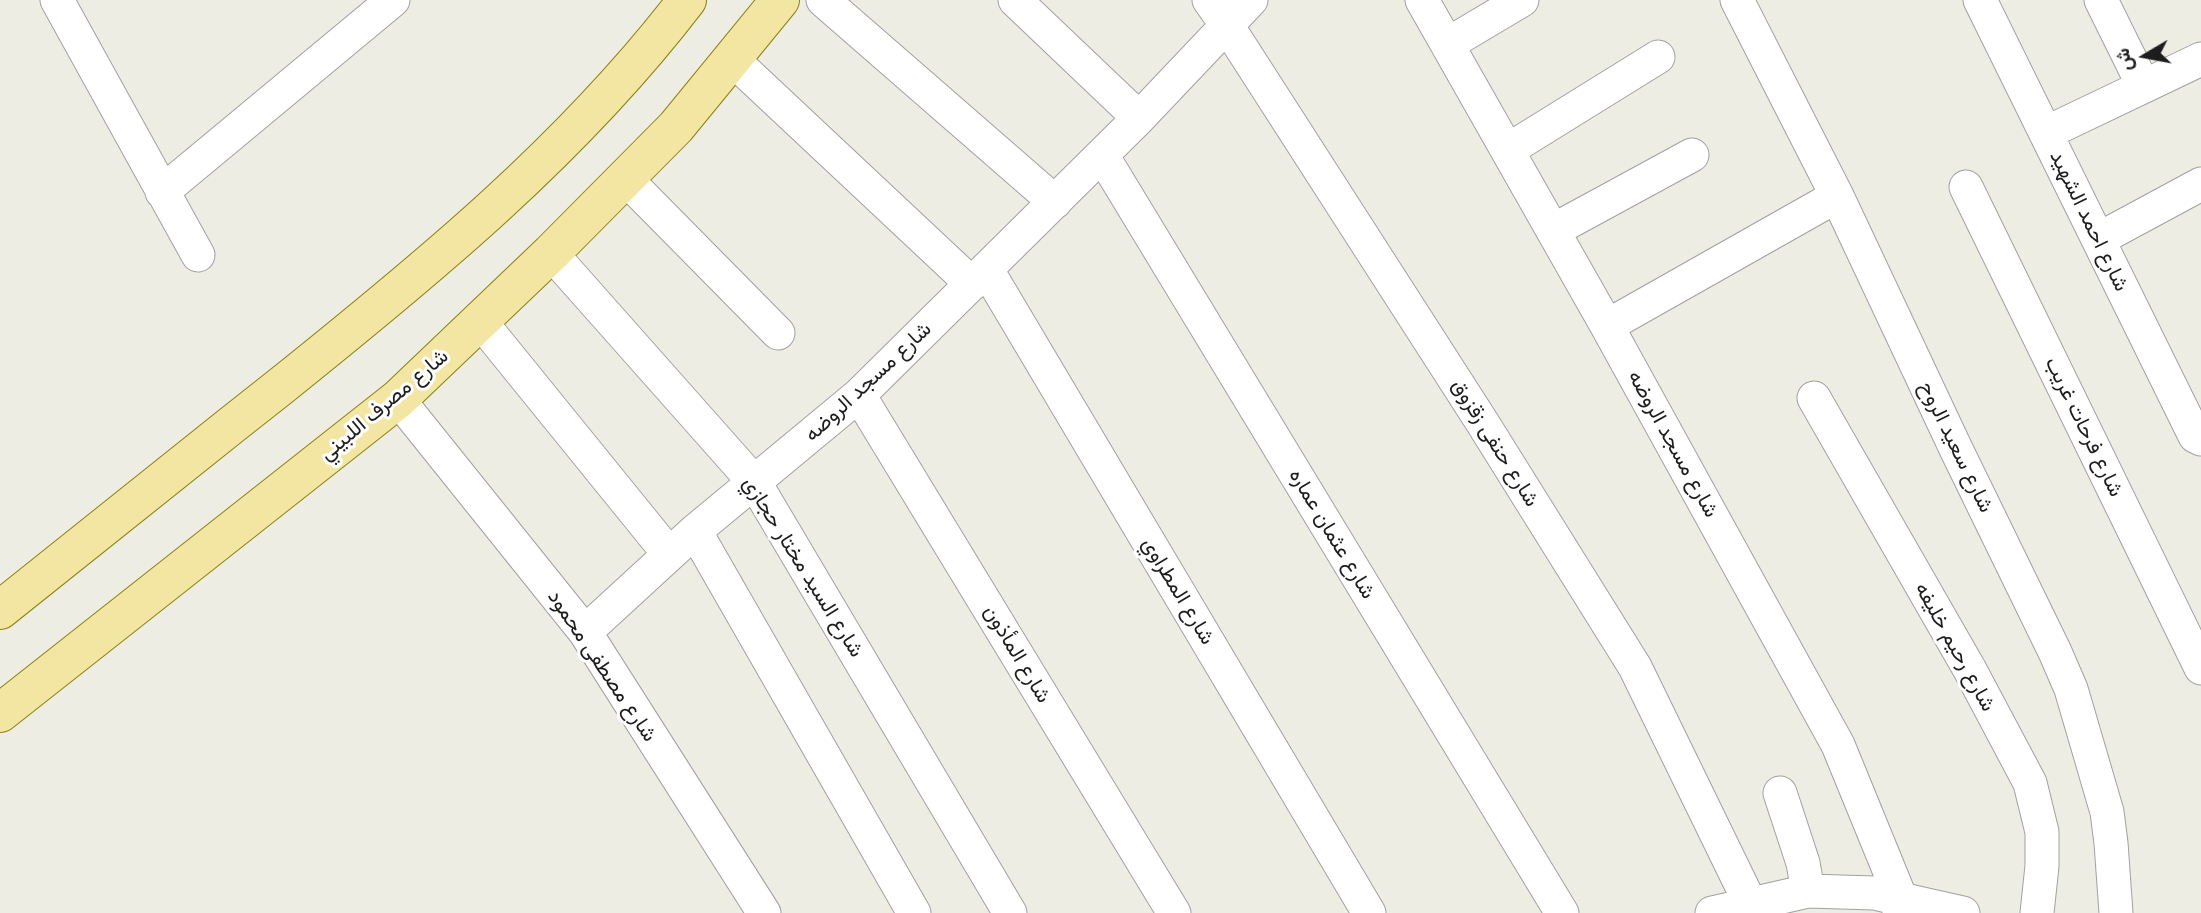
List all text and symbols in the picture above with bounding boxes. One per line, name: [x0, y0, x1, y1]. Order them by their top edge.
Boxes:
north arrow: [2110, 21, 2180, 91]
text: ش: [2111, 46, 2137, 73]
street label: شارع احمد الشهيد: [2044, 147, 2134, 295]
street label: شارع مسجد الروضه: [799, 317, 937, 447]
street label: شارع مصرف اللبيني: [314, 344, 454, 466]
street label: شارع فرحات غريب: [2039, 353, 2129, 501]
street label: شارع مسجد الروضه: [1622, 366, 1724, 522]
street label: شارع حنفى زقزوق: [1446, 375, 1544, 511]
street label: شارع سعيد الروح: [1913, 377, 1999, 517]
street label: شارع عثمان عماره: [1283, 464, 1381, 604]
street label: شارع السيد مختار حجازي: [737, 472, 869, 662]
street label: شارع المطراوي: [1136, 533, 1220, 649]
street label: شارع رحيم خليفه: [1909, 578, 2001, 716]
street label: شارع مصطفى محمود: [542, 585, 662, 747]
street label: شارع المأذون: [978, 600, 1056, 708]

